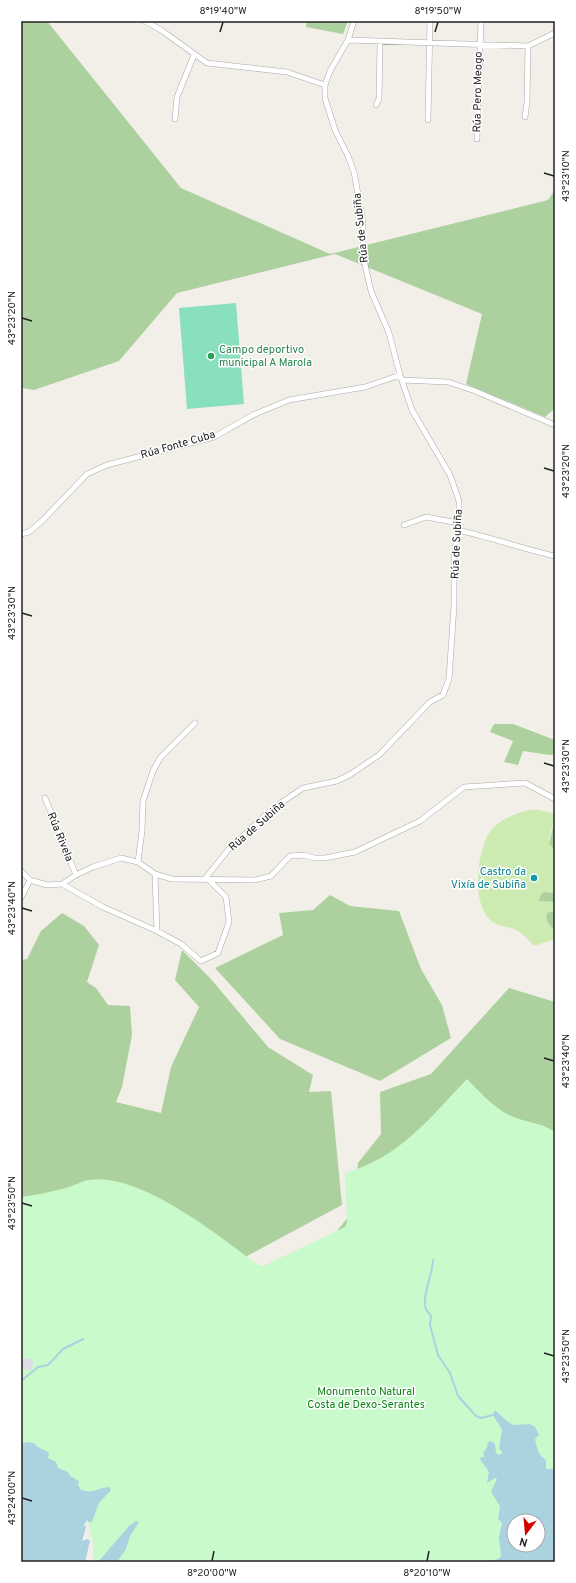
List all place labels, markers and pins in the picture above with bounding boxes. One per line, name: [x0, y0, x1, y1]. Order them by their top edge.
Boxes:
place label: Campo deportivo municipal A Marola: [219, 343, 312, 370]
marker: Campo deportivo municipal A Marola: [206, 351, 216, 361]
place label: Castro da Vixía de Subiña: [451, 865, 526, 892]
marker: Castro da Vixía de Subiña: [529, 873, 539, 883]

